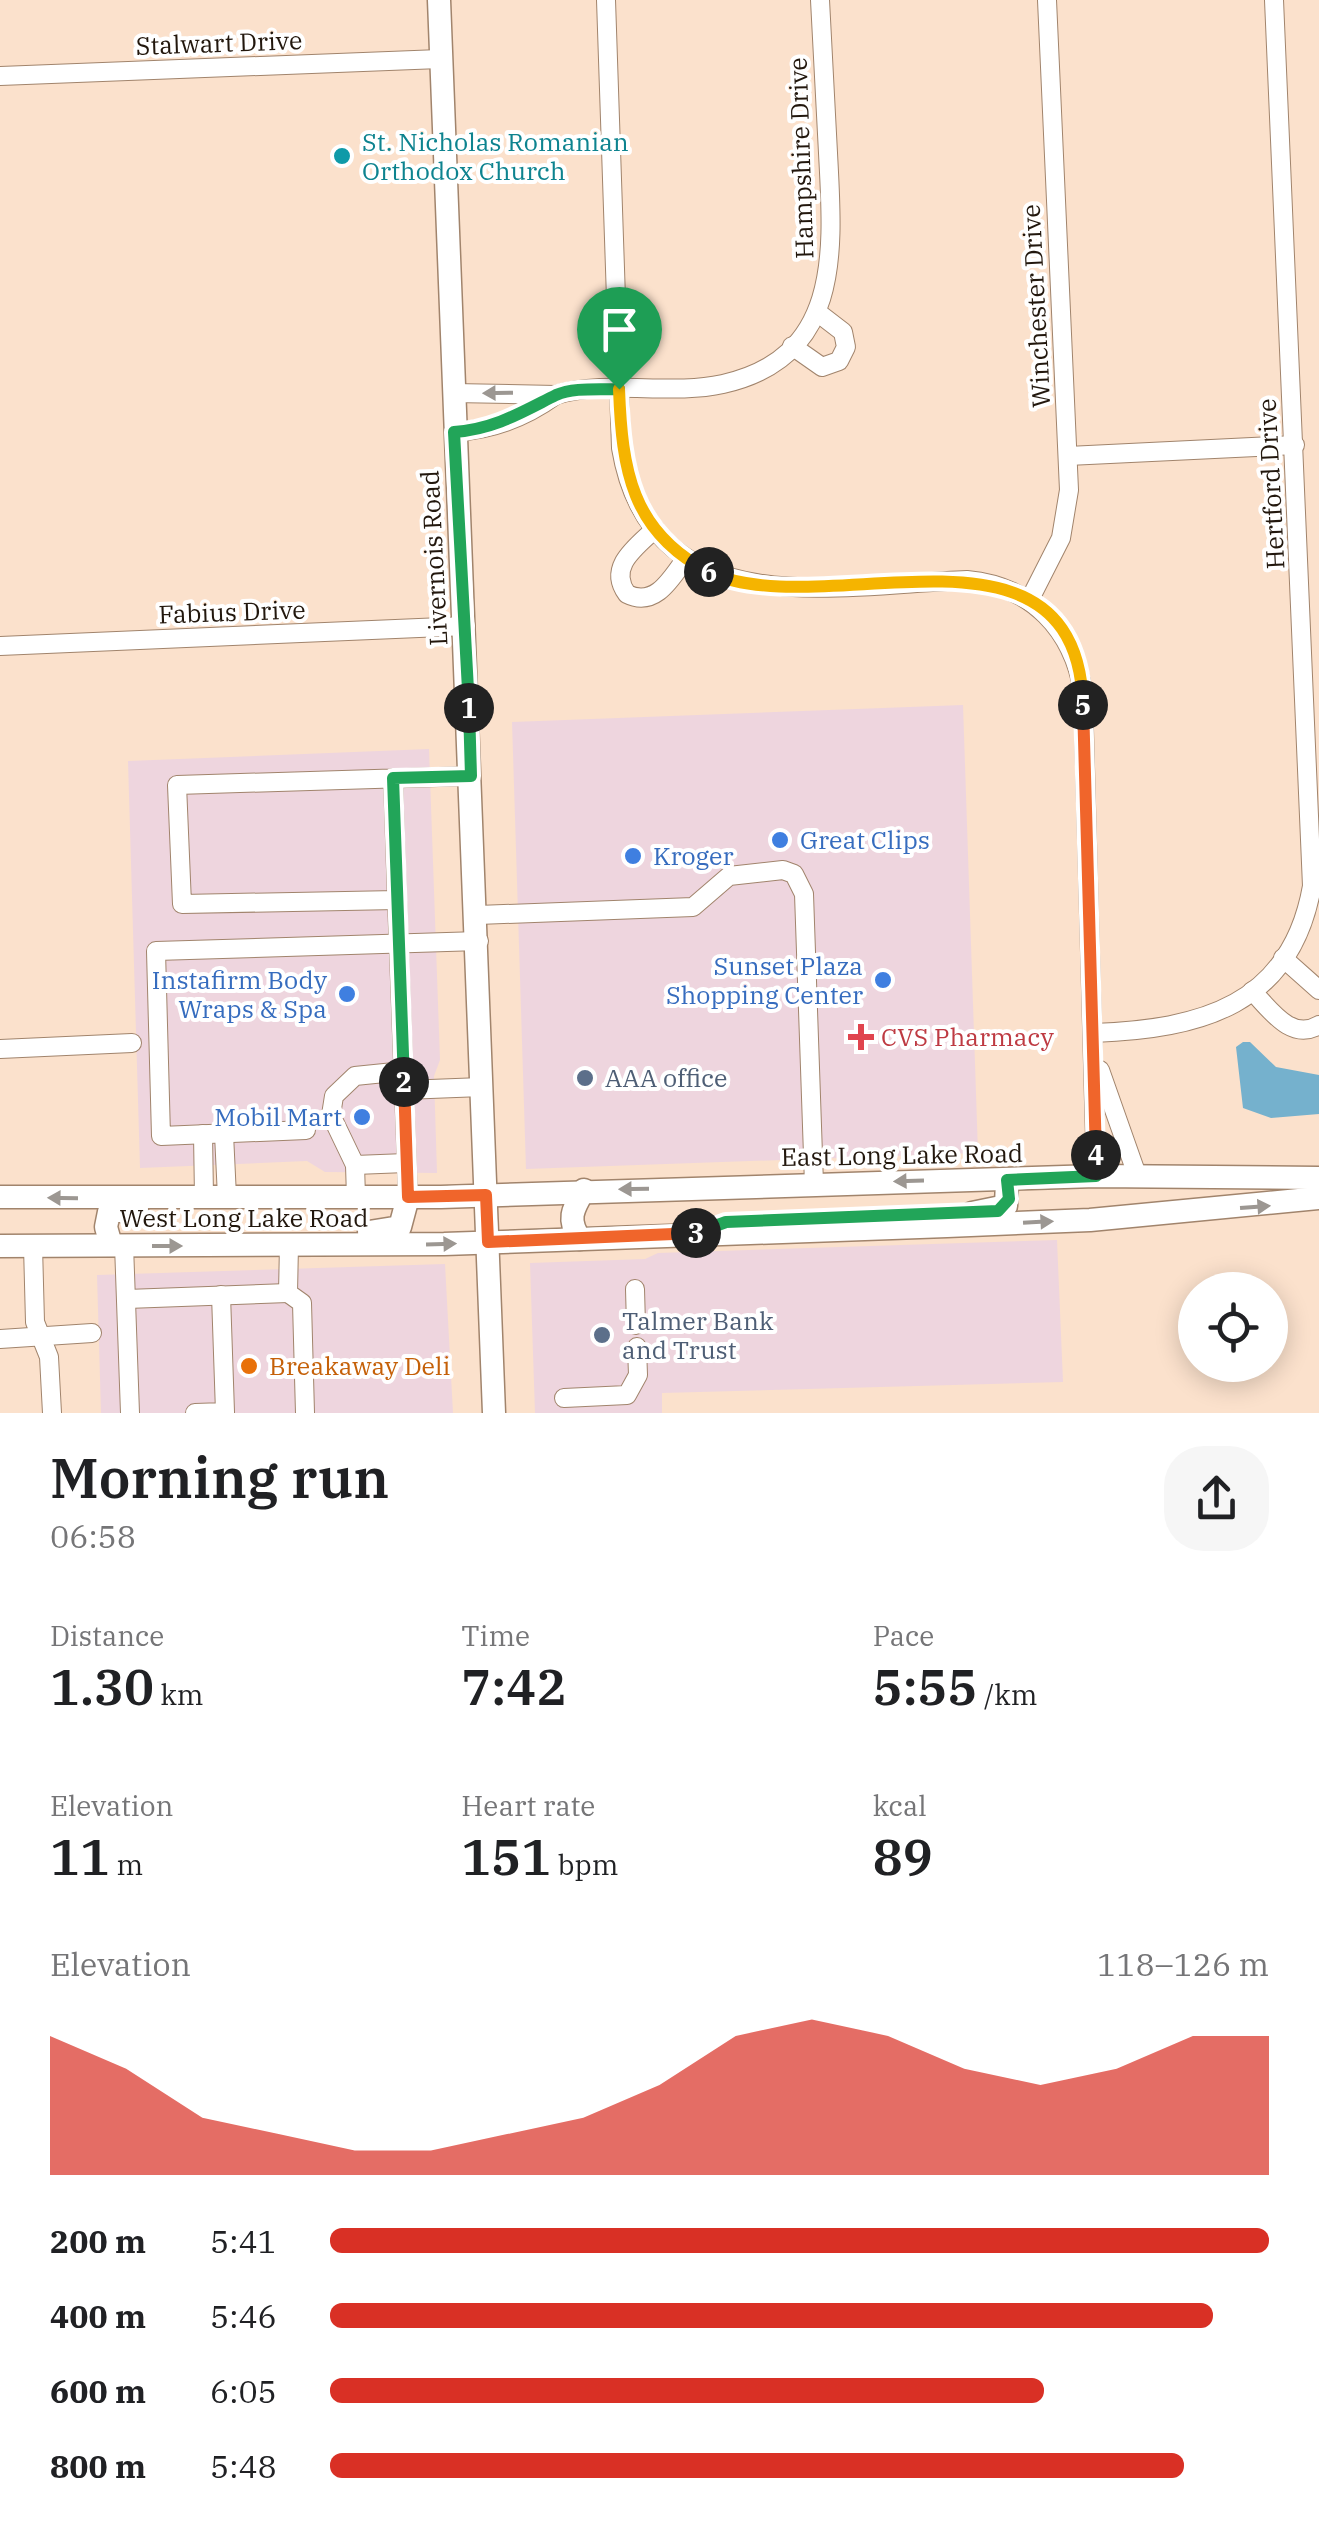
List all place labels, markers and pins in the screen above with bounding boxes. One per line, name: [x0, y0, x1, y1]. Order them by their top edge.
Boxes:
place label: St. Nicholas Romanian Orthodox Church: [362, 125, 629, 187]
marker: St. Nicholas Romanian Orthodox Church: [331, 145, 353, 167]
pin: [577, 287, 662, 390]
pin: 6: [684, 547, 734, 597]
pin: 5: [1058, 680, 1108, 730]
pin: 1: [444, 683, 494, 733]
place label: Great Clips: [800, 823, 930, 856]
marker: Great Clips: [769, 829, 791, 851]
place label: Kroger: [653, 839, 734, 872]
marker: Kroger: [622, 845, 644, 867]
place label: Sunset Plaza Shopping Center: [666, 949, 863, 1011]
place label: Instafirm Body Wraps & Spa: [152, 963, 328, 1025]
marker: Sunset Plaza Shopping Center: [872, 969, 894, 991]
marker: Instafirm Body Wraps & Spa: [336, 983, 358, 1005]
place label: CVS Pharmacy: [881, 1020, 1054, 1053]
marker: CVS Pharmacy: [850, 1026, 872, 1048]
pin: 2: [379, 1057, 429, 1107]
place label: AAA office: [605, 1061, 727, 1094]
marker: AAA office: [574, 1067, 596, 1089]
place label: Mobil Mart: [214, 1100, 342, 1133]
marker: Mobil Mart: [351, 1106, 373, 1128]
pin: 4: [1071, 1130, 1121, 1180]
pin: 3: [671, 1208, 721, 1258]
place label: Talmer Bank and Trust: [622, 1304, 774, 1366]
marker: Talmer Bank and Trust: [591, 1324, 613, 1346]
place label: Breakaway Deli: [269, 1349, 450, 1382]
marker: Breakaway Deli: [238, 1355, 260, 1377]

